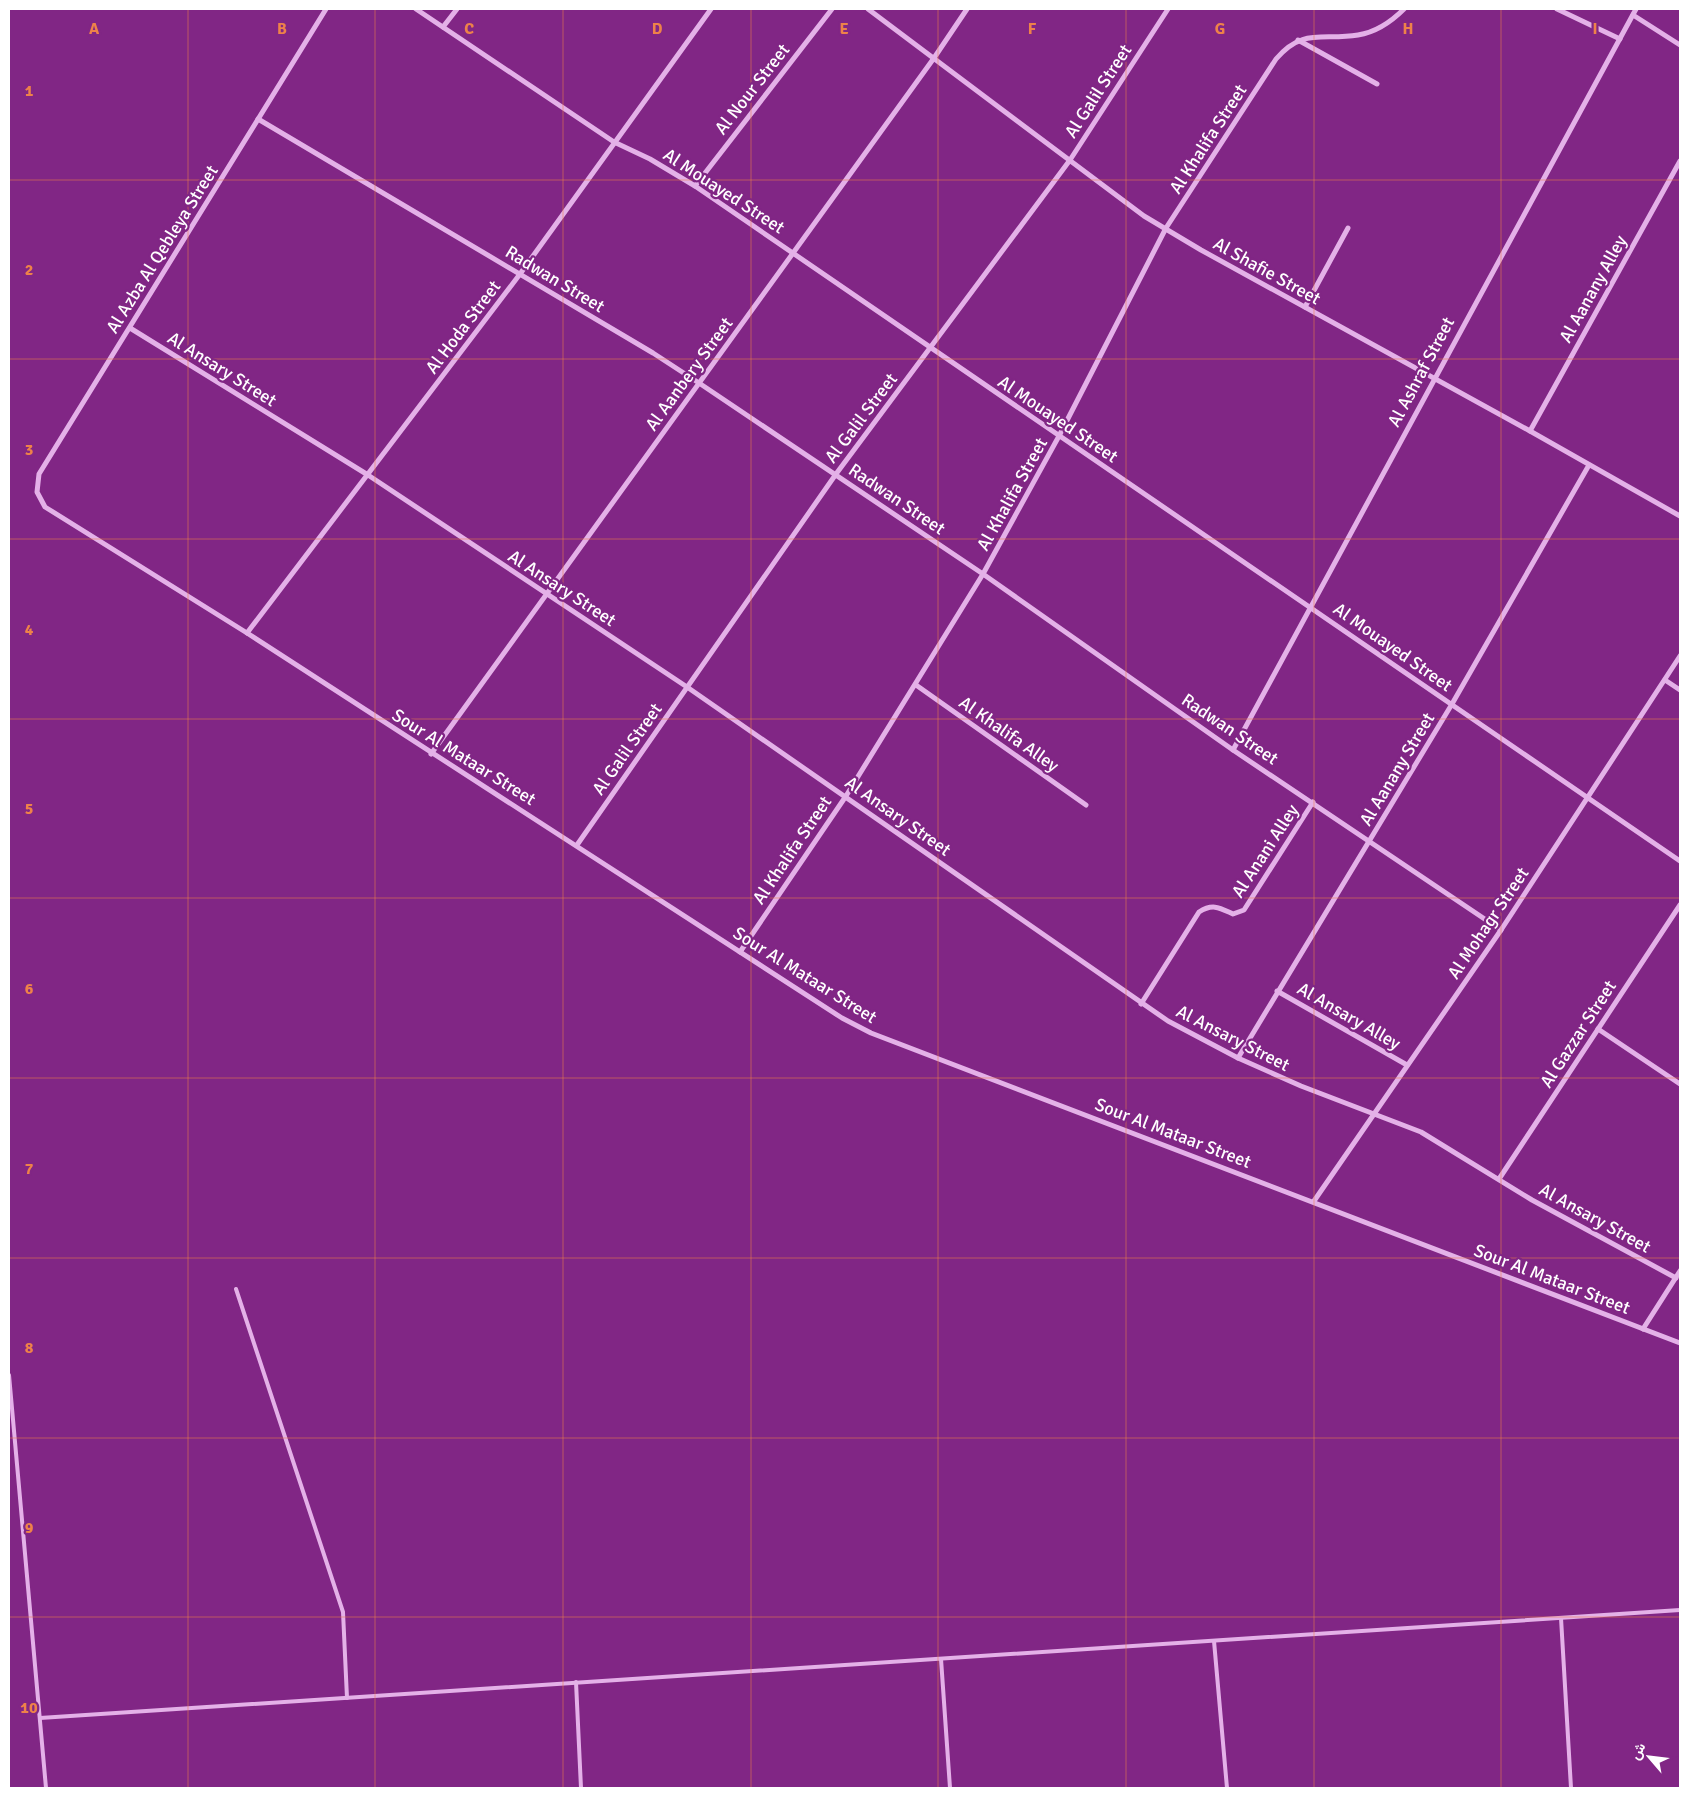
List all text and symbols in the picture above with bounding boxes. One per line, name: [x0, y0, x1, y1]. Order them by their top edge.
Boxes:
text: A: [89, 19, 100, 39]
text: B: [277, 19, 287, 39]
text: C: [464, 19, 474, 39]
text: D: [652, 19, 663, 39]
text: E: [839, 19, 849, 39]
text: F: [1028, 19, 1037, 39]
text: G: [1215, 19, 1225, 39]
text: H: [1403, 19, 1413, 39]
text: I: [1592, 19, 1598, 39]
street label: Al Nour Street: [710, 39, 794, 139]
street label: Al Galil Street: [1060, 40, 1136, 142]
street label: Al Khalifa Street: [1165, 80, 1251, 198]
text: 1: [25, 81, 34, 101]
street label: Al Mouayed Street: [659, 144, 789, 238]
street label: Al Azba Al Qebleya Street: [101, 161, 223, 337]
street label: Al Aanany Alley: [1554, 231, 1632, 346]
street label: Al Shafie Street: [1209, 232, 1325, 310]
street label: Radwan Street: [501, 241, 609, 317]
text: 2: [25, 260, 33, 280]
street label: Al Hoda Street: [421, 276, 505, 378]
street label: Al Aanbery Street: [640, 313, 738, 435]
street label: Al Ashraf Street: [1383, 313, 1459, 431]
street label: Al Ansary Street: [163, 327, 281, 411]
street label: Al Galil Street: [820, 369, 902, 467]
street label: Al Mouayed Street: [994, 371, 1122, 467]
street label: Al Khalifa Street: [972, 434, 1052, 554]
text: 3: [25, 440, 33, 460]
street label: Radwan Street: [844, 459, 950, 539]
street label: Al Ansary Street: [504, 545, 620, 631]
street label: Al Mouayed Street: [1329, 598, 1457, 696]
text: 4: [25, 620, 34, 640]
street label: Radwan Street: [1177, 689, 1283, 769]
street label: Al Khalifa Alley: [955, 691, 1064, 777]
street label: Al Galil Street: [587, 699, 667, 799]
street label: Sour Al Mataar Street: [388, 704, 540, 810]
street label: Al Aanany Street: [1355, 708, 1439, 830]
street label: Al Ansary Street: [841, 771, 955, 861]
street label: Al Khalifa Street: [748, 792, 836, 908]
text: 5: [25, 799, 33, 819]
street label: Al Anani Alley: [1227, 800, 1304, 902]
street label: Al Mohagr Street: [1443, 863, 1533, 983]
street label: Sour Al Mataar Street: [729, 922, 881, 1028]
street label: Al Gazzar Street: [1535, 976, 1621, 1092]
street label: Al Ansary Alley: [1293, 978, 1405, 1055]
text: 6: [25, 979, 34, 999]
street label: Al Ansary Street: [1173, 1000, 1293, 1076]
street label: Sour Al Mataar Street: [1092, 1093, 1254, 1173]
text: 7: [25, 1159, 34, 1179]
street label: Al Ansary Street: [1535, 1178, 1655, 1258]
street label: Sour Al Mataar Street: [1471, 1239, 1633, 1319]
text: 8: [25, 1338, 34, 1358]
text: 9: [25, 1518, 34, 1538]
text: 10: [20, 1698, 38, 1718]
north arrow: [1624, 1732, 1674, 1782]
text: ش: [1627, 1740, 1649, 1763]

